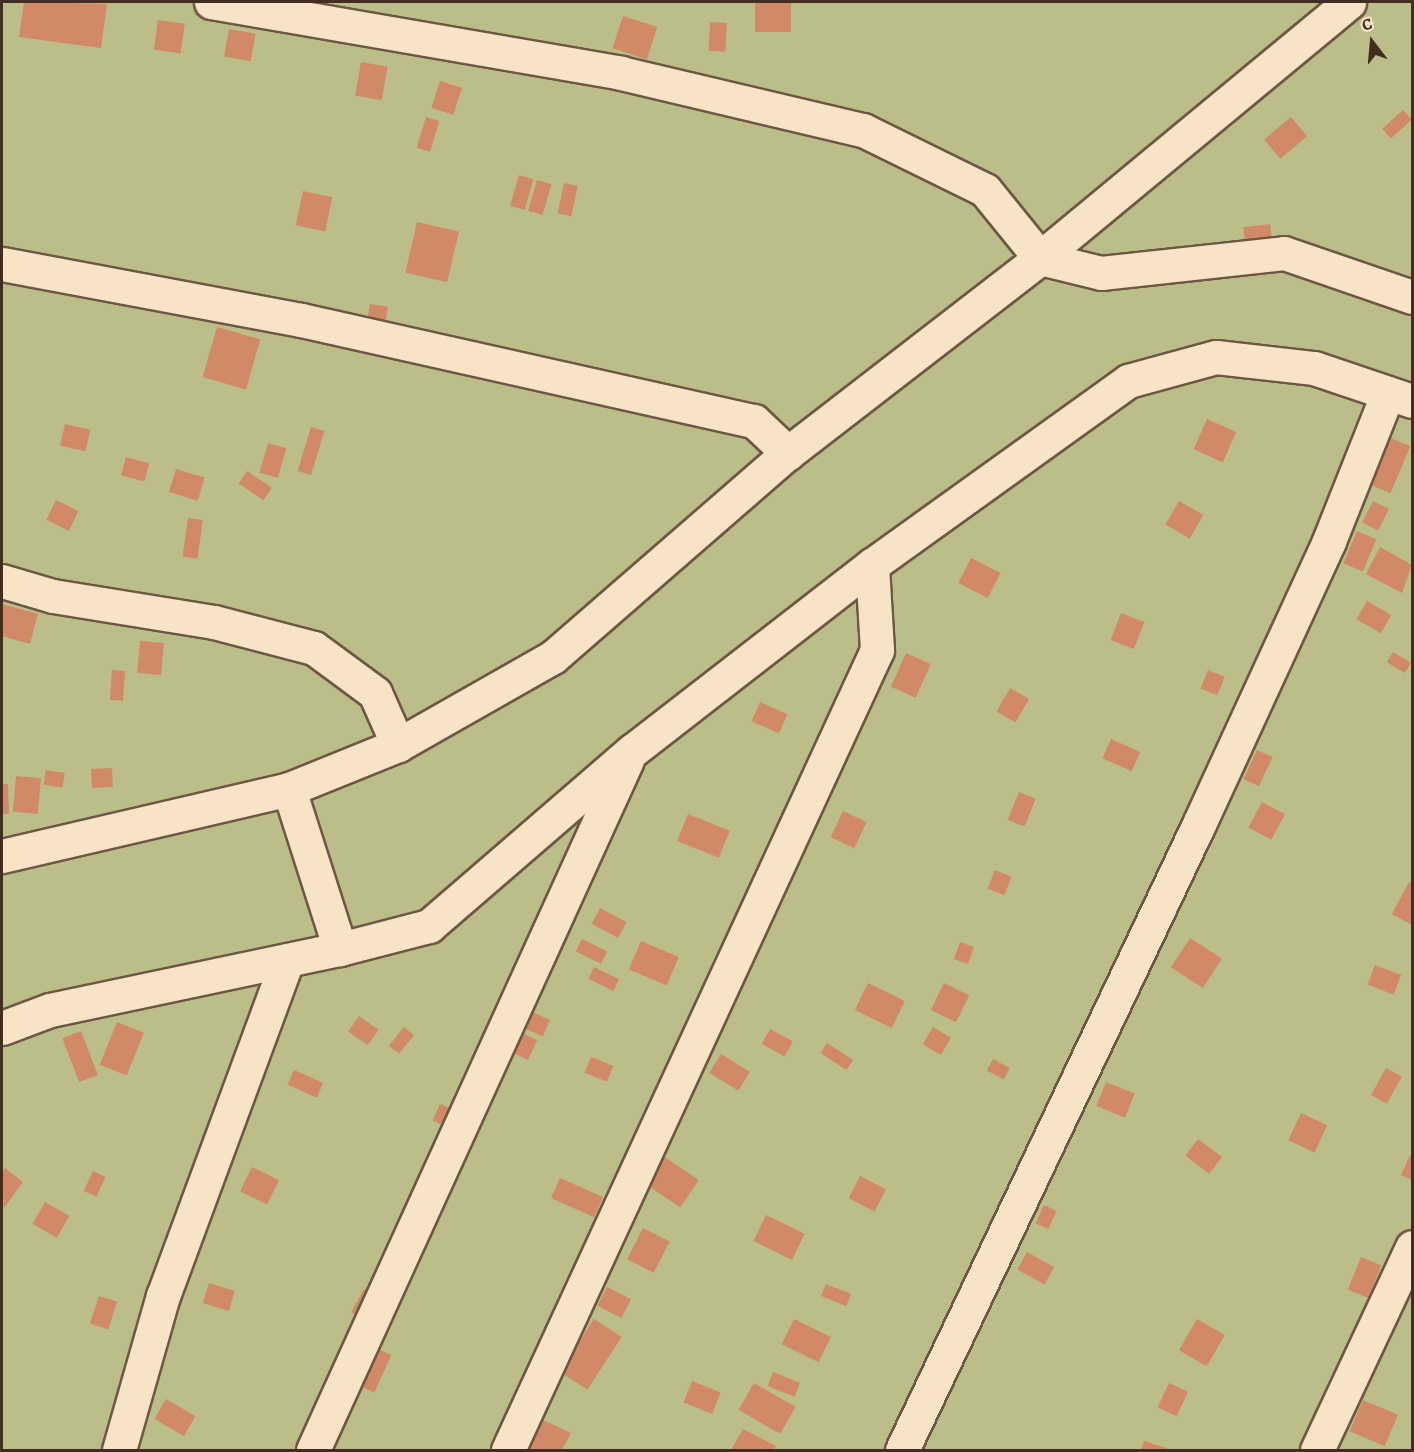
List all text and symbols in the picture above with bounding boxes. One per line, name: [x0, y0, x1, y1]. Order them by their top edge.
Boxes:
north arrow: [1342, 12, 1402, 72]
text: С: [1359, 13, 1375, 37]

